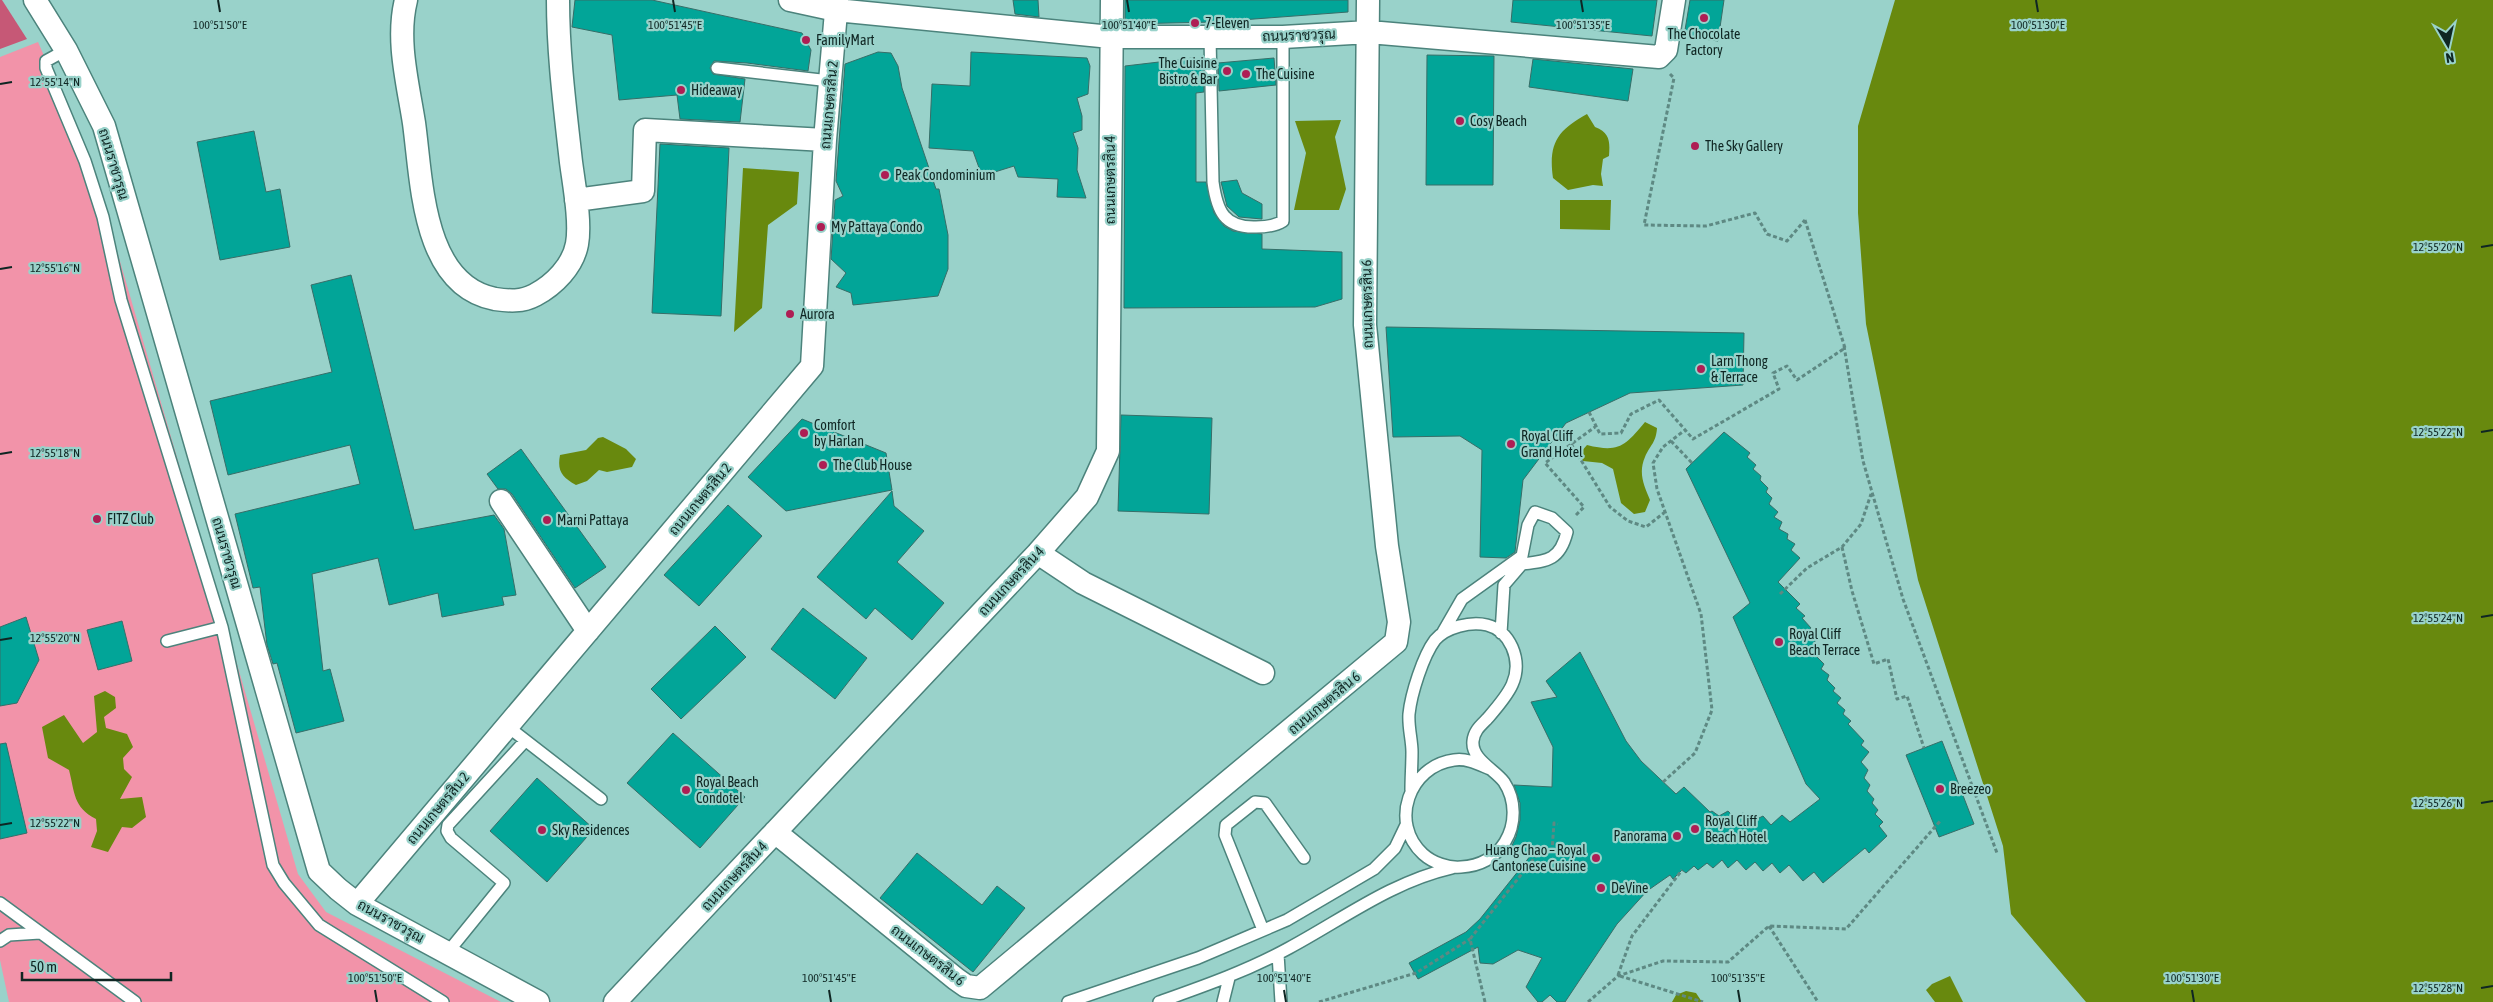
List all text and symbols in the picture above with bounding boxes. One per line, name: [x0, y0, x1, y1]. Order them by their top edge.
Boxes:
marker: The Chocolate Factory: [1698, 12, 1710, 24]
place label: 7-Eleven: [1205, 15, 1250, 31]
marker: 7-Eleven: [1189, 17, 1201, 29]
text: 100°51'50"E: [193, 18, 247, 32]
text: 100°51'45"E: [648, 18, 702, 32]
text: 100°51'40"E: [1102, 18, 1156, 32]
text: 100°51'35"E: [1556, 18, 1610, 32]
text: 100°51'30"E: [2011, 18, 2065, 32]
north arrow: [2423, 20, 2473, 70]
street label: ถนนราชวรุณ: [1262, 26, 1336, 46]
place label: The Chocolate Factory: [1668, 26, 1740, 58]
place label: FamilyMart: [816, 32, 874, 48]
marker: FamilyMart: [800, 34, 812, 46]
text: N: [2445, 49, 2455, 66]
place label: The Cuisine Bistro & Bar: [1158, 55, 1218, 87]
street label: ถนนเกษตรสิน 2: [817, 60, 841, 150]
marker: The Cuisine Bistro & Bar: [1221, 65, 1233, 77]
place label: The Cuisine: [1256, 66, 1315, 82]
marker: The Cuisine: [1240, 68, 1252, 80]
text: 12°55'14"N: [30, 75, 80, 89]
place label: Hideaway: [691, 82, 743, 98]
marker: Hideaway: [675, 84, 687, 96]
place label: Cosy Beach: [1470, 113, 1527, 129]
marker: Cosy Beach: [1454, 115, 1466, 127]
street label: ถนนราชวรุณ: [94, 126, 132, 202]
street label: ถนนเกษตรสิน 4: [1102, 135, 1118, 224]
place label: The Sky Gallery: [1705, 138, 1783, 154]
marker: The Sky Gallery: [1689, 140, 1701, 152]
place label: Peak Condominium: [895, 167, 996, 183]
marker: Peak Condominium: [879, 169, 891, 181]
place label: My Pattaya Condo: [831, 219, 923, 235]
marker: My Pattaya Condo: [815, 221, 827, 233]
text: 12°55'20"N: [2413, 240, 2463, 254]
street label: ถนนเกษตรสิน 6: [1358, 259, 1376, 348]
text: 12°55'16"N: [30, 261, 80, 275]
place label: Aurora: [800, 306, 835, 322]
marker: Aurora: [784, 308, 796, 320]
place label: Larn Thong & Terrace: [1711, 353, 1768, 385]
marker: Larn Thong & Terrace: [1695, 363, 1707, 375]
place label: Comfort by Harlan: [814, 417, 864, 449]
text: 12°55'22"N: [2413, 425, 2463, 439]
marker: Comfort by Harlan: [798, 427, 810, 439]
place label: Royal Cliff Grand Hotel: [1521, 428, 1583, 460]
marker: Royal Cliff Grand Hotel: [1505, 438, 1517, 450]
text: 12°55'18"N: [30, 446, 80, 460]
place label: The Club House: [833, 457, 912, 473]
marker: The Club House: [817, 459, 829, 471]
street label: ถนนเกษตรสิน 2: [665, 460, 735, 538]
place label: FITZ Club: [107, 511, 154, 527]
place label: Marni Pattaya: [557, 512, 629, 528]
marker: FITZ Club: [91, 513, 103, 525]
marker: Marni Pattaya: [541, 514, 553, 526]
street label: ถนนราชวรุณ: [207, 515, 245, 591]
street label: ถนนเกษตรสิน 4: [975, 543, 1047, 619]
text: 12°55'24"N: [2413, 611, 2463, 625]
place label: Royal Cliff Beach Terrace: [1789, 626, 1860, 658]
text: 12°55'20"N: [30, 631, 80, 645]
marker: Royal Cliff Beach Terrace: [1773, 636, 1785, 648]
street label: ถนนเกษตรสิน 6: [1285, 668, 1363, 738]
street label: ถนนเกษตรสิน 2: [403, 769, 473, 847]
place label: Royal Beach Condotel: [696, 774, 759, 806]
place label: Breezeo: [1950, 781, 1991, 797]
marker: Breezeo: [1934, 783, 1946, 795]
marker: Royal Beach Condotel: [680, 784, 692, 796]
text: 12°55'26"N: [2413, 796, 2463, 810]
place label: Royal Cliff Beach Hotel: [1705, 813, 1767, 845]
text: 12°55'22"N: [30, 816, 80, 830]
place label: Sky Residences: [552, 822, 630, 838]
marker: Royal Cliff Beach Hotel: [1689, 823, 1701, 835]
marker: Sky Residences: [536, 824, 548, 836]
place label: Panorama: [1614, 828, 1667, 844]
marker: Panorama: [1671, 830, 1683, 842]
street label: ถนนเกษตรสิน 4: [698, 838, 770, 914]
place label: Huang Chao – Royal Cantonese Cuisine: [1485, 842, 1586, 874]
marker: Huang Chao – Royal Cantonese Cuisine: [1590, 852, 1602, 864]
place label: DeVine: [1611, 880, 1648, 896]
marker: DeVine: [1595, 882, 1607, 894]
street label: ถนนราชวรุณ: [354, 896, 427, 948]
street label: ถนนเกษตรสิน 6: [888, 921, 968, 989]
scale bar: [22, 950, 171, 982]
text: 50 m: [30, 958, 57, 975]
text: 100°51'50"E: [348, 971, 402, 985]
text: 100°51'45"E: [802, 971, 856, 985]
text: 100°51'40"E: [1257, 971, 1311, 985]
text: 100°51'35"E: [1711, 971, 1765, 985]
text: 100°51'30"E: [2165, 971, 2219, 985]
text: 12°55'28"N: [2413, 981, 2463, 995]

